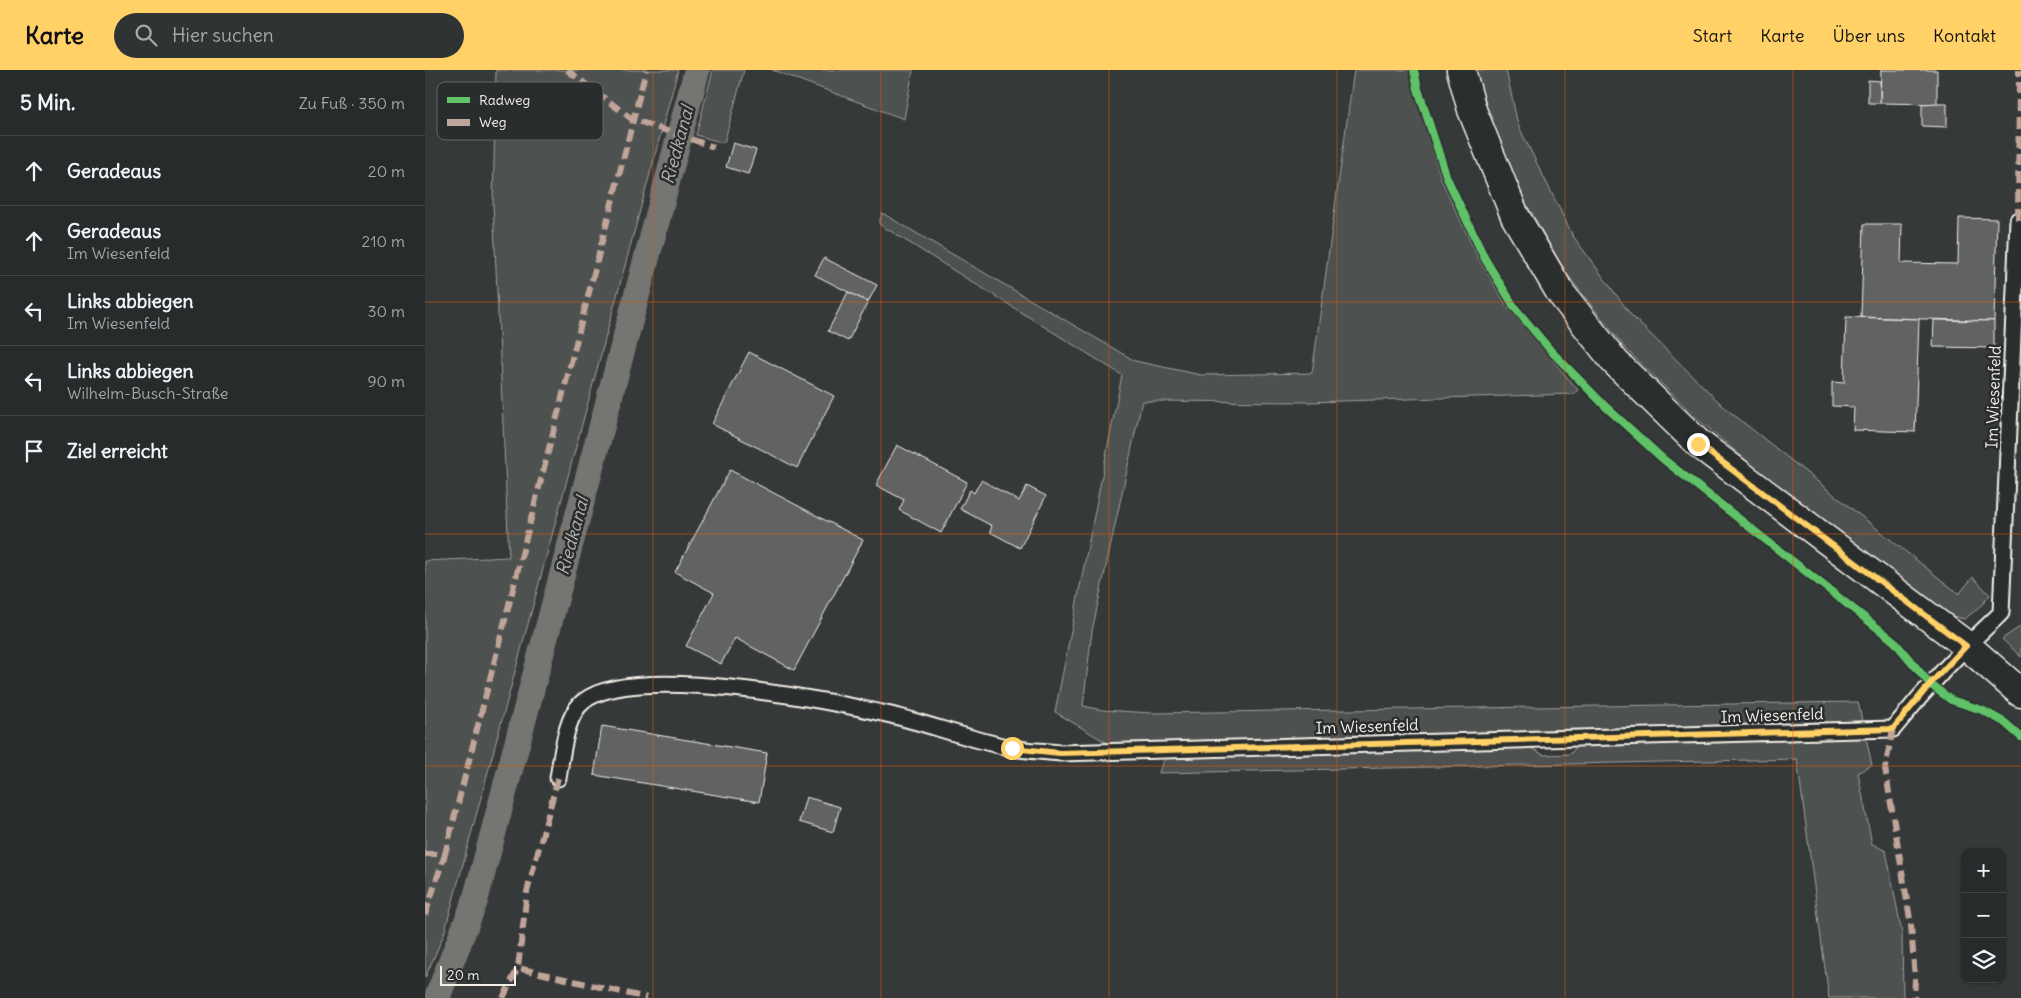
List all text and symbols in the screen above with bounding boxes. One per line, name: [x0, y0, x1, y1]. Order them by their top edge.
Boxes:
search box: [114, 13, 464, 58]
text: Karte: [25, 20, 84, 50]
icon: search: [132, 21, 160, 49]
text: Hier suchen: [172, 23, 274, 47]
text: Start: [1693, 24, 1732, 47]
text: Karte: [1760, 24, 1805, 47]
text: Über uns: [1833, 24, 1905, 47]
text: Kontakt: [1933, 24, 1996, 47]
legend: [437, 82, 603, 140]
text: 5 Min.: [20, 89, 75, 116]
text: Radweg: [479, 91, 530, 109]
text: Zu Fuß · 350 m: [299, 93, 405, 113]
water label: Riedkanal: [656, 101, 699, 187]
text: Weg: [479, 113, 507, 131]
icon: ahead: [20, 157, 48, 185]
text: Geradeaus: [67, 159, 161, 183]
text: 20 m: [368, 161, 405, 181]
text: Geradeaus: [67, 219, 161, 243]
icon: ahead: [20, 227, 48, 255]
text: 210 m: [362, 231, 405, 251]
text: Im Wiesenfeld: [67, 243, 170, 263]
text: Links abbiegen: [67, 289, 194, 313]
icon: left: [20, 297, 48, 325]
text: 30 m: [368, 301, 405, 321]
text: Im Wiesenfeld: [67, 313, 170, 333]
street label: Im Wiesenfeld: [1981, 345, 2005, 449]
text: Links abbiegen: [67, 359, 194, 383]
icon: left: [20, 367, 48, 395]
text: 90 m: [367, 371, 405, 391]
text: Wilhelm-Busch-Straße: [67, 383, 228, 403]
route end: [1687, 433, 1710, 456]
icon: arrive: [20, 437, 48, 465]
text: Ziel erreicht: [67, 439, 168, 463]
water label: Riedkanal: [551, 492, 594, 578]
street label: Im Wiesenfeld: [1720, 703, 1824, 727]
street label: Im Wiesenfeld: [1315, 714, 1419, 738]
route start: [1001, 737, 1024, 760]
map controls: [1961, 848, 2006, 983]
button: +: [1961, 848, 2006, 893]
button: −: [1961, 893, 2006, 938]
button: layers: [1961, 938, 2006, 983]
scale bar: [440, 963, 516, 986]
text: 20 m: [447, 966, 480, 984]

